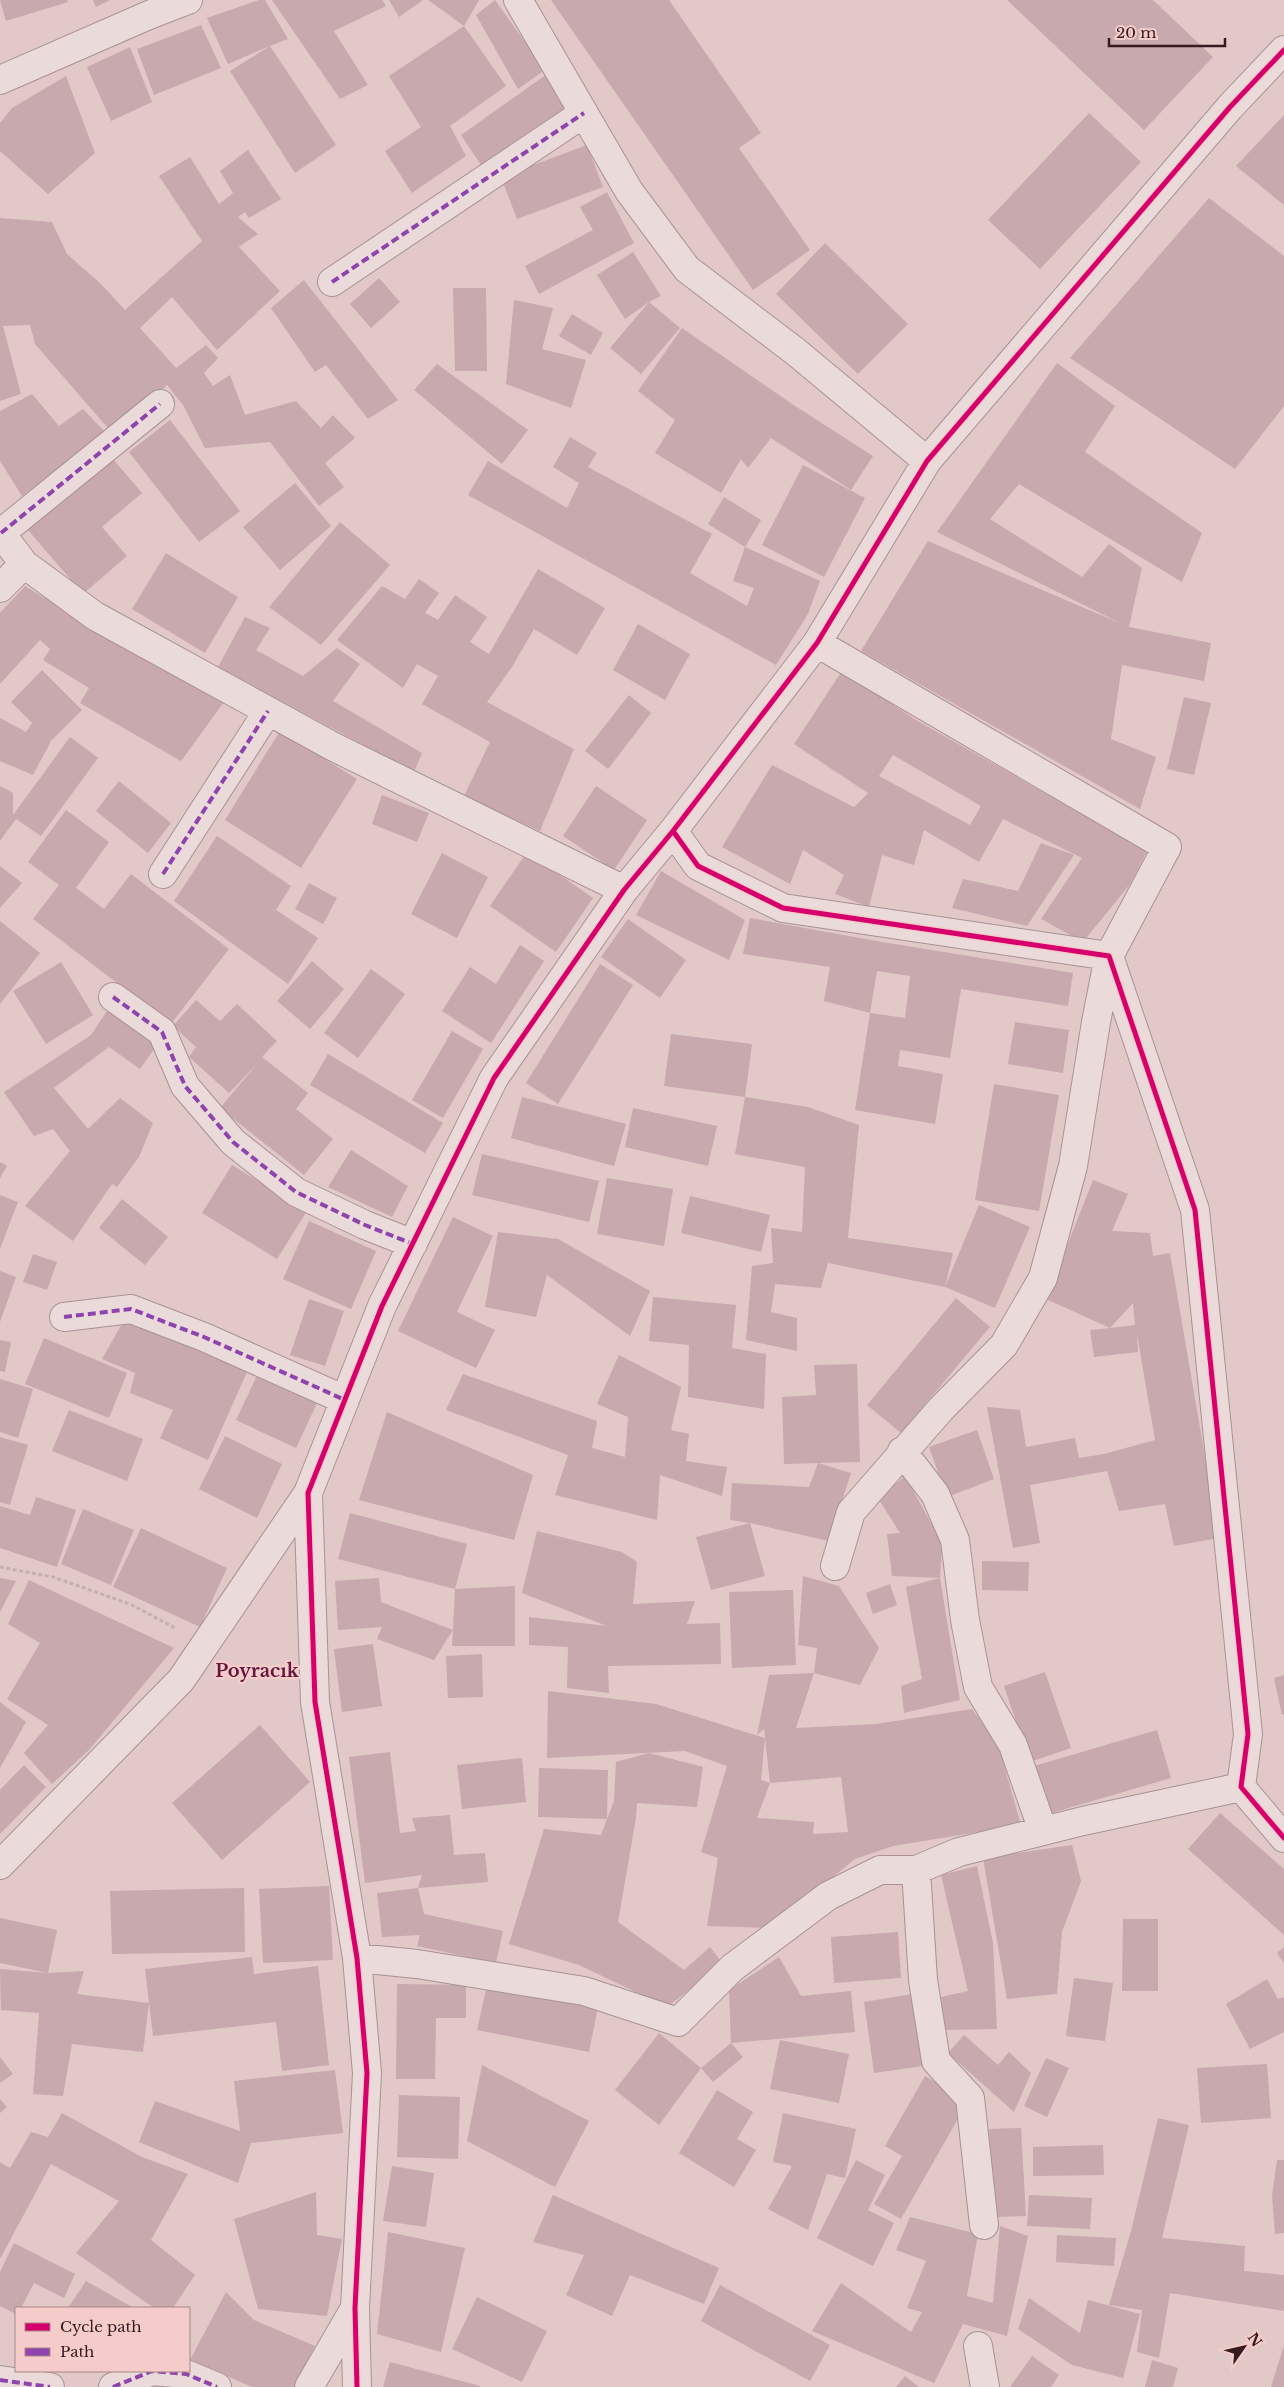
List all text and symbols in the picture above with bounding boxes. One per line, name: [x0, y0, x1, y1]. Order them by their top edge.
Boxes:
scale bar: [1109, 15, 1225, 47]
text: 20 m: [1116, 23, 1156, 42]
district label: Poyracık: [215, 1660, 300, 1682]
legend: [15, 2307, 190, 2372]
text: Cycle path: [60, 2317, 142, 2336]
north arrow: [1219, 2322, 1269, 2372]
text: N: [1244, 2329, 1266, 2350]
text: Path: [60, 2342, 94, 2361]

